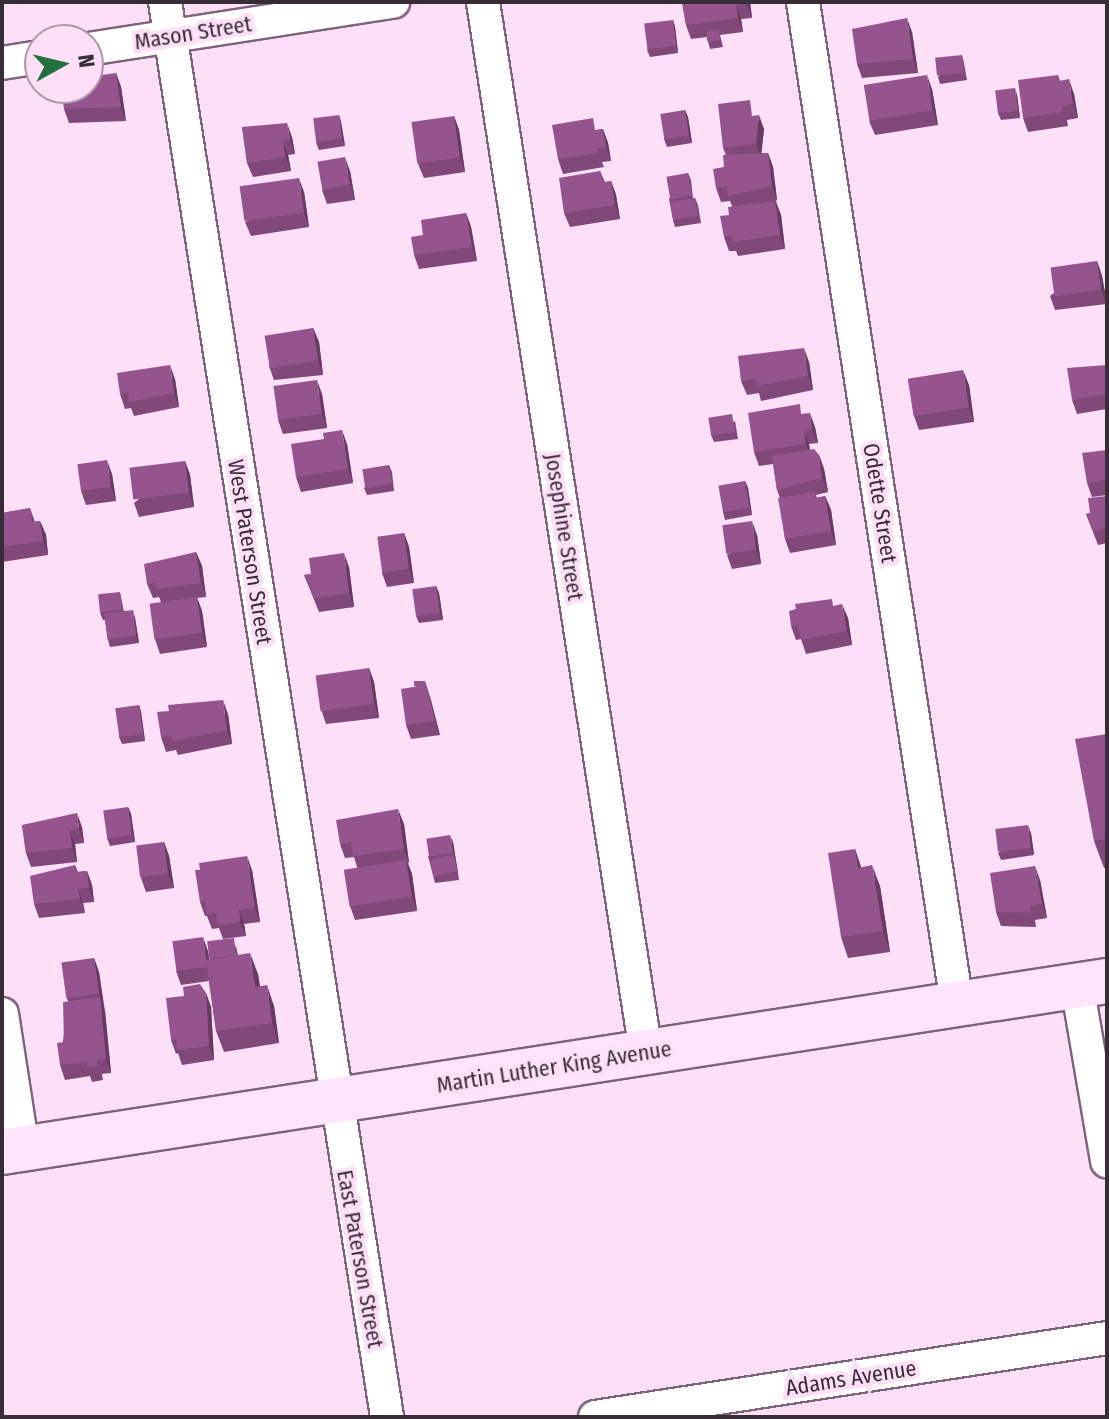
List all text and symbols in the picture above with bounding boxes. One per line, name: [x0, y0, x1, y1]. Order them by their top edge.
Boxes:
street label: Mason Street: [133, 11, 253, 55]
north arrow: [24, 24, 104, 104]
text: N: [72, 52, 101, 69]
street label: Odette Street: [858, 441, 902, 565]
street label: Josephine Street: [539, 452, 589, 602]
street label: West Paterson Street: [222, 458, 278, 646]
street label: Martin Luther King Avenue: [435, 1035, 673, 1099]
street label: East Paterson Street: [331, 1168, 389, 1350]
street label: Adams Avenue: [784, 1355, 918, 1401]

